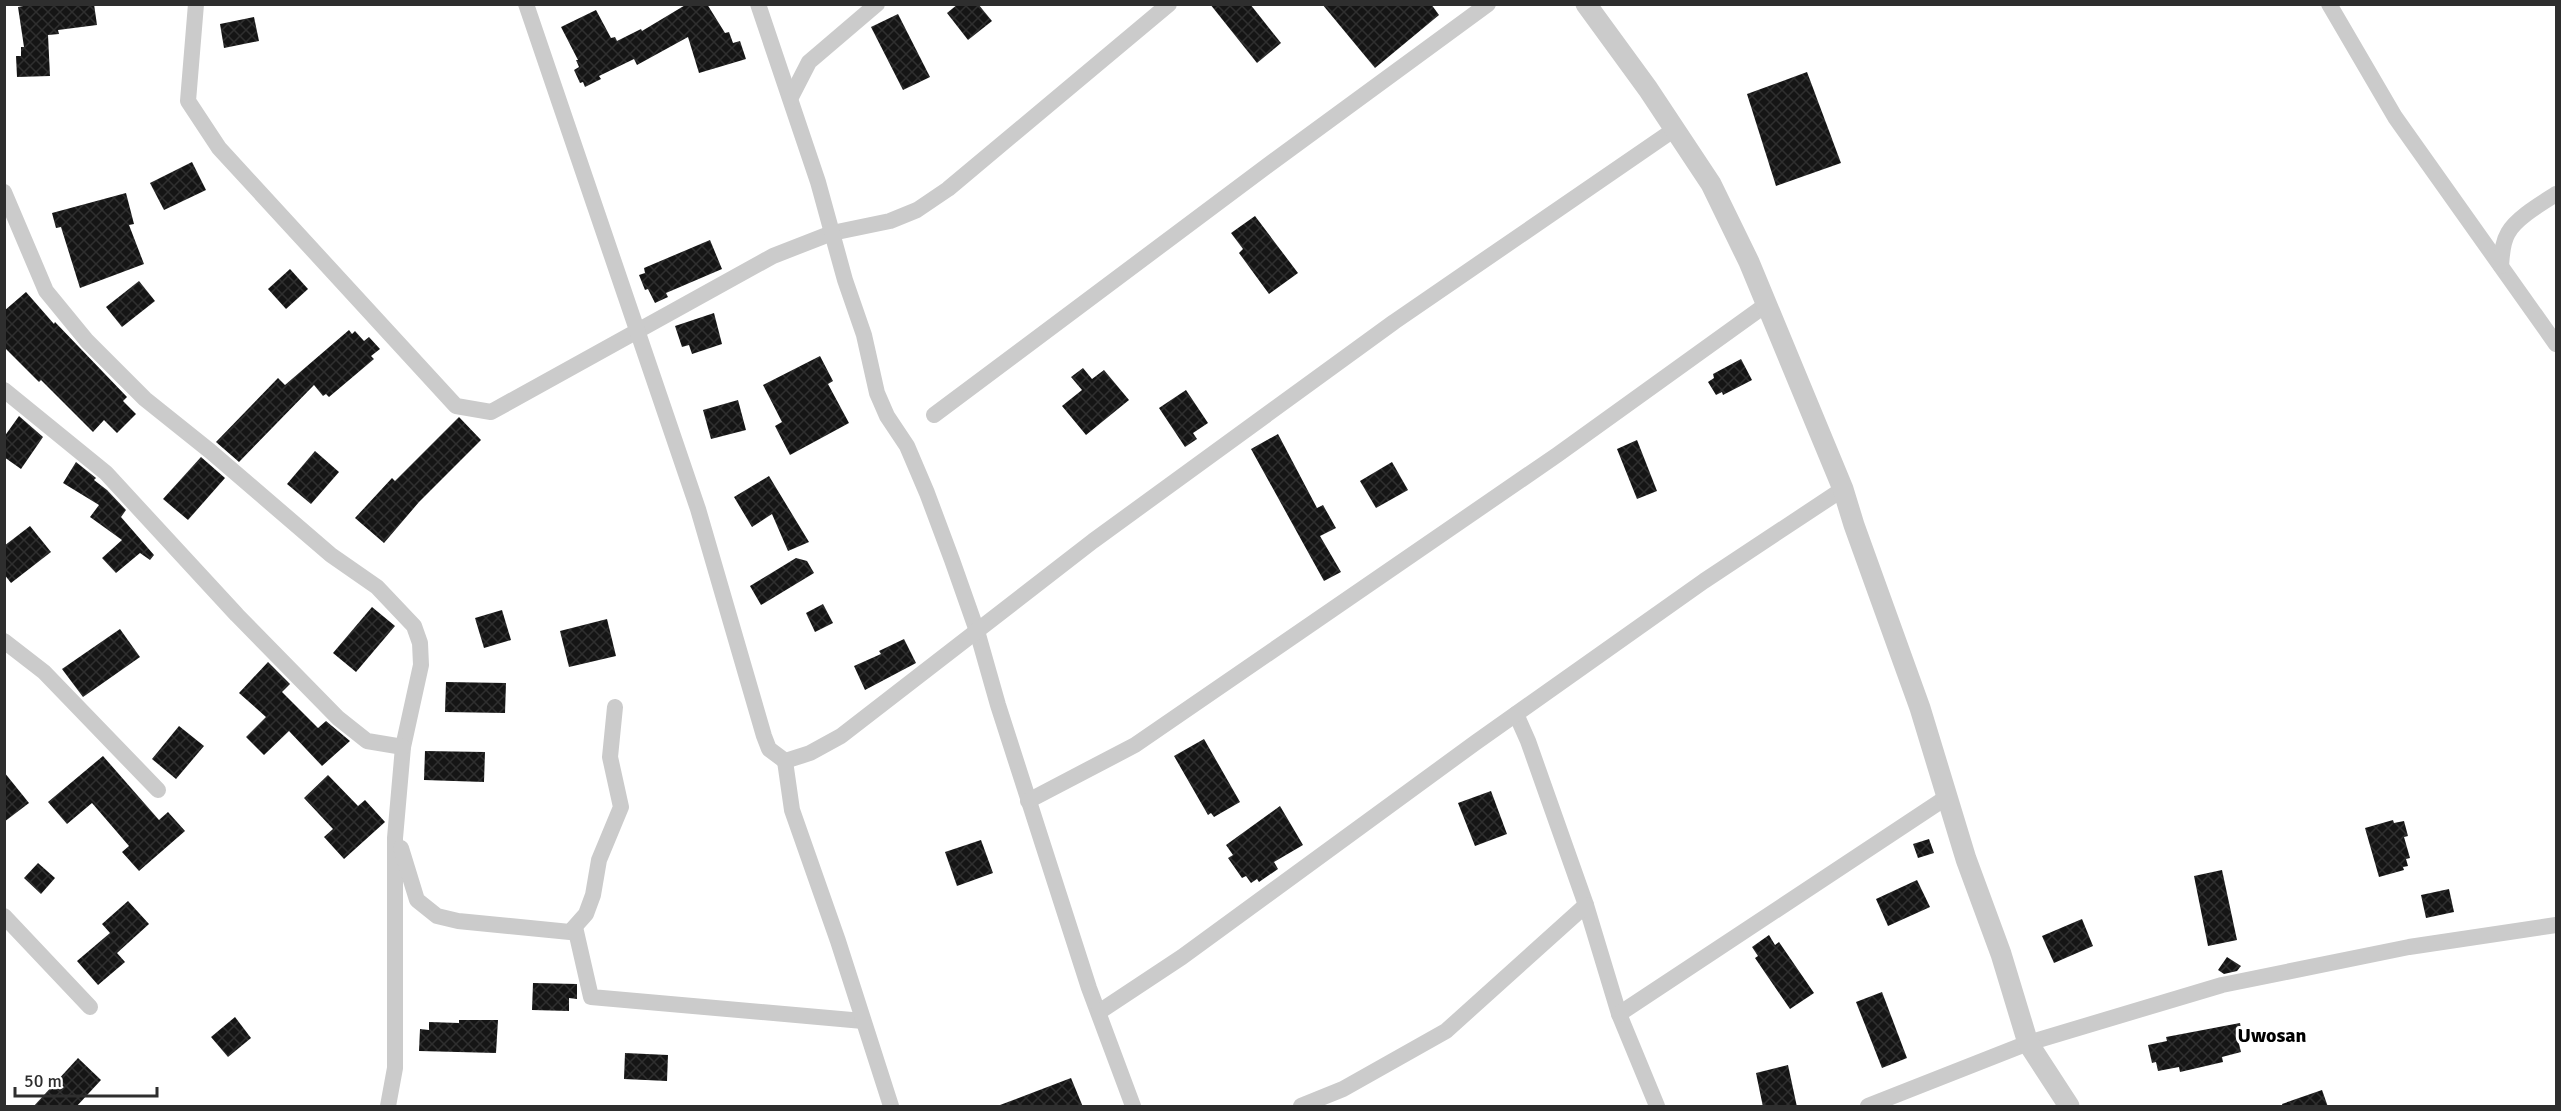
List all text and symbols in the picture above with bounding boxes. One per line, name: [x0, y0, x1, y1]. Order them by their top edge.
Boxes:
district label: Uwosan: [2238, 1023, 2307, 1048]
scale bar: [15, 1060, 158, 1098]
text: 50 m: [24, 1070, 62, 1092]

